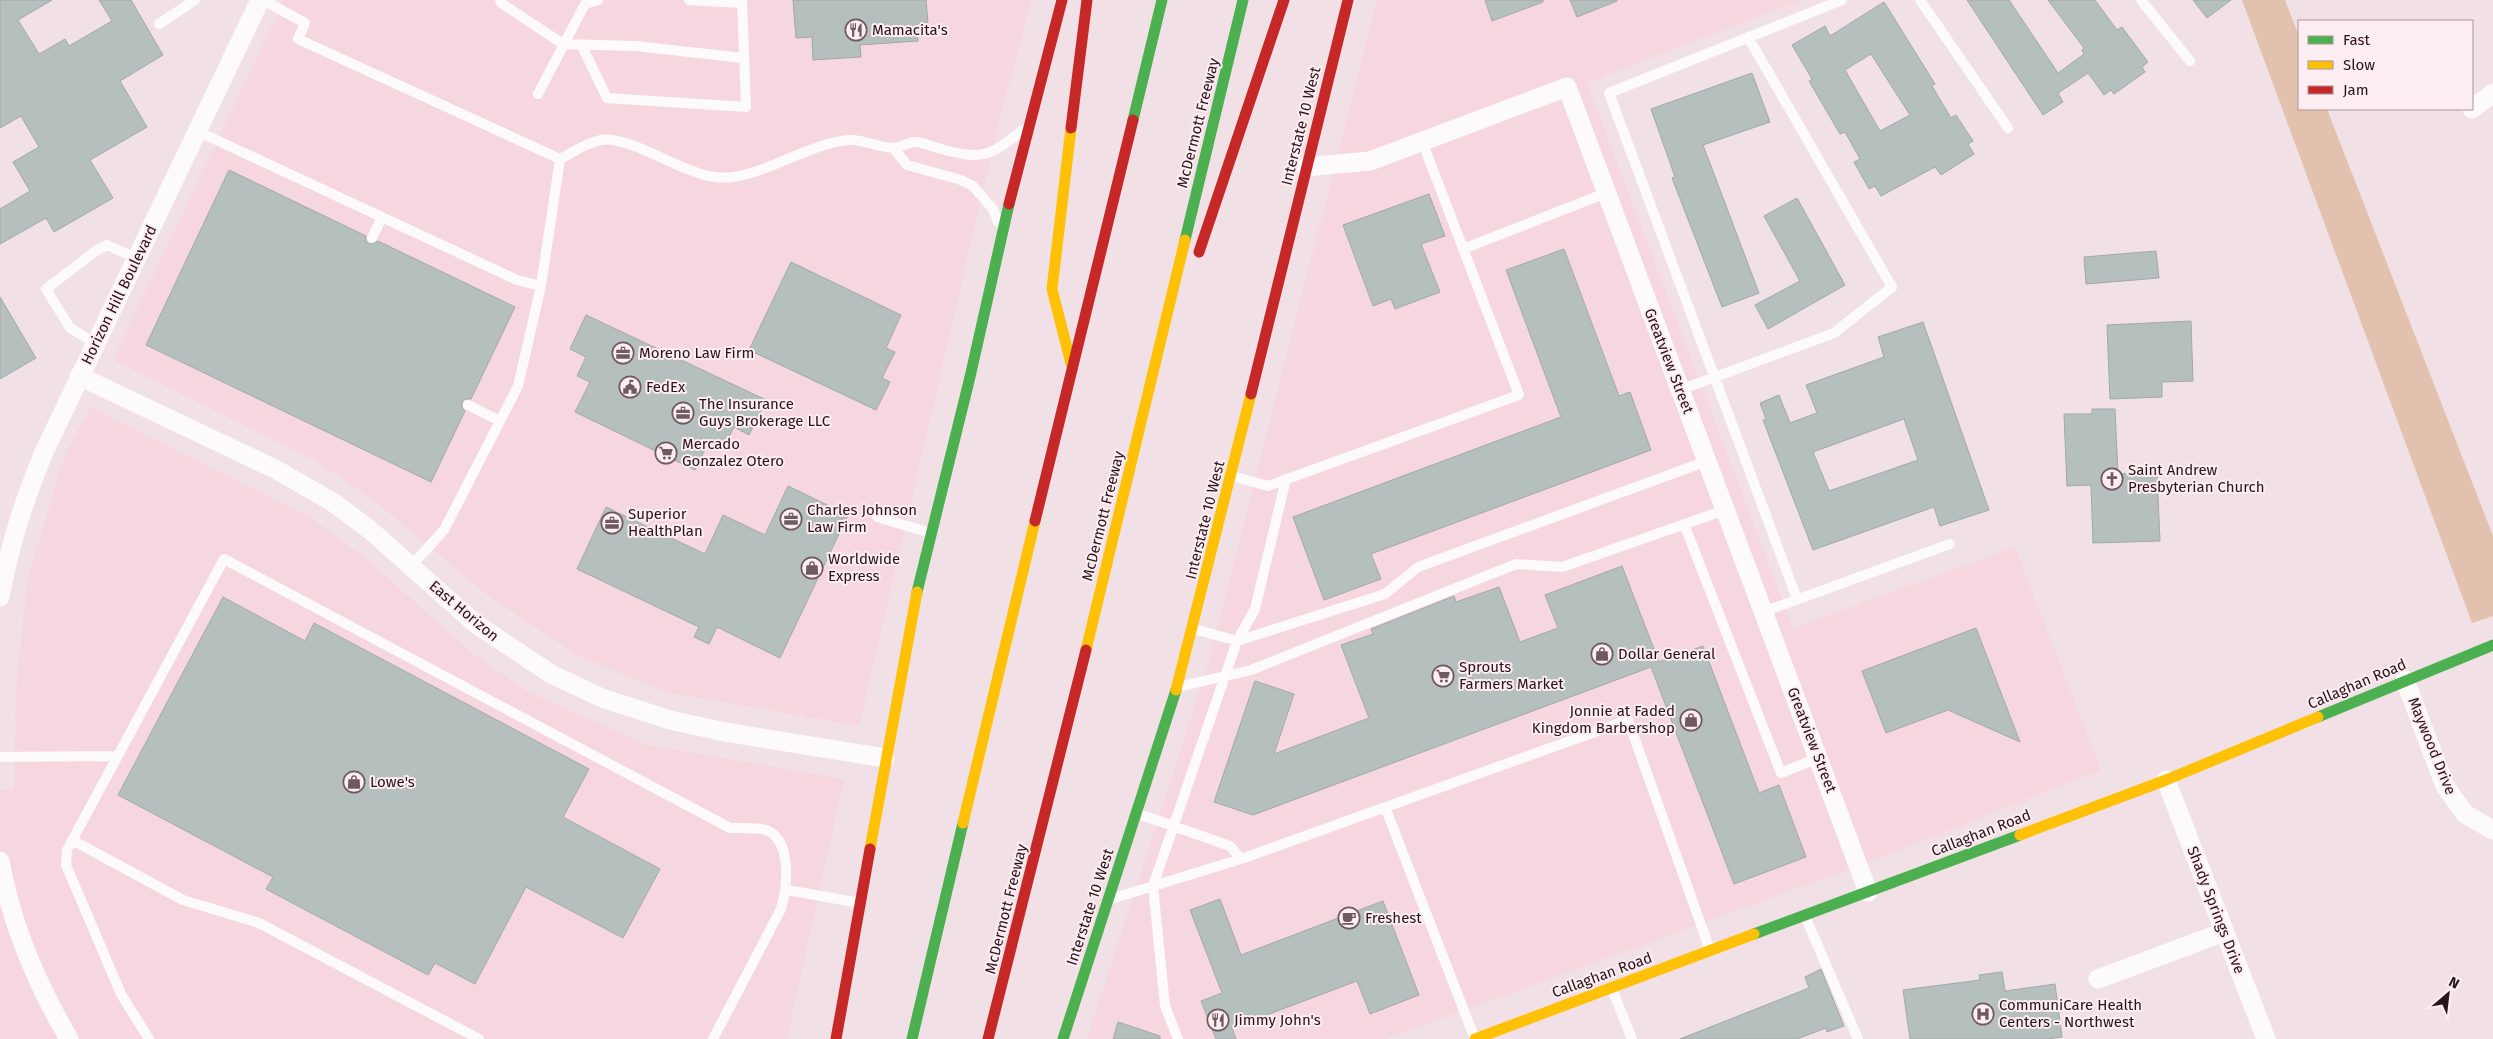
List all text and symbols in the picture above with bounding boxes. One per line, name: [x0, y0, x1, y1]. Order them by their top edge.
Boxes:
restaurant icon: Mamacita's: [844, 18, 868, 42]
legend: [2298, 20, 2473, 110]
place label: Mamacita's: [872, 21, 948, 39]
text: Fast: [2343, 31, 2370, 49]
street label: McDermott Freeway: [1173, 56, 1223, 190]
text: Slow: [2343, 56, 2375, 74]
street label: Interstate 10 West: [1278, 64, 1325, 187]
text: Jam: [2343, 81, 2369, 99]
street label: Horizon Hill Boulevard: [77, 222, 161, 368]
street label: Greatview Street: [1641, 306, 1698, 417]
office icon: Moreno Law Firm: [611, 341, 635, 365]
place label: Moreno Law Firm: [639, 344, 754, 362]
public building icon: FedEx: [618, 375, 642, 399]
place label: FedEx: [646, 378, 686, 396]
place label: The Insurance Guys Brokerage LLC: [699, 395, 831, 430]
office icon: The Insurance Guys Brokerage LLC: [671, 401, 695, 425]
place label: Mercado Gonzalez Otero: [682, 435, 784, 470]
supermarket icon: Mercado Gonzalez Otero: [654, 441, 678, 465]
street label: McDermott Freeway: [1078, 449, 1128, 583]
street label: Interstate 10 West: [1182, 458, 1229, 581]
place label: Saint Andrew Presbyterian Church: [2128, 461, 2265, 496]
church icon: Saint Andrew Presbyterian Church: [2100, 467, 2124, 491]
place label: Charles Johnson Law Firm: [807, 501, 917, 536]
place label: Superior HealthPlan: [628, 505, 703, 540]
office icon: Charles Johnson Law Firm: [779, 507, 803, 531]
office icon: Superior HealthPlan: [600, 511, 624, 535]
place label: Worldwide Express: [828, 550, 900, 585]
shop icon: Worldwide Express: [800, 556, 824, 580]
street label: East Horizon: [426, 577, 502, 645]
shop icon: Dollar General: [1590, 642, 1614, 666]
place label: Dollar General: [1618, 645, 1716, 663]
street label: Callaghan Road: [2305, 655, 2409, 713]
place label: Sprouts Farmers Market: [1459, 658, 1564, 693]
supermarket icon: Sprouts Farmers Market: [1431, 664, 1455, 688]
street label: Greatview Street: [1784, 685, 1841, 796]
street label: Maywood Drive: [2404, 695, 2460, 797]
place label: Jonnie at Faded Kingdom Barbershop: [1532, 702, 1675, 737]
shop icon: Jonnie at Faded Kingdom Barbershop: [1679, 708, 1703, 732]
shop icon: Lowe's: [342, 770, 366, 794]
place label: Lowe's: [370, 773, 415, 791]
street label: Callaghan Road: [1929, 806, 2033, 860]
street label: McDermott Freeway: [981, 842, 1031, 976]
street label: Shady Springs Drive: [2183, 844, 2249, 976]
street label: Interstate 10 West: [1063, 846, 1118, 968]
cafe icon: Freshest: [1337, 906, 1361, 930]
place label: Freshest: [1365, 909, 1422, 927]
street label: Callaghan Road: [1550, 949, 1654, 1001]
north arrow: [2423, 969, 2473, 1019]
text: N: [2446, 973, 2462, 993]
place label: CommuniCare Health Centers - Northwest: [1999, 996, 2142, 1031]
hospital icon: CommuniCare Health Centers - Northwest: [1971, 1002, 1995, 1026]
restaurant icon: Jimmy John's: [1206, 1008, 1230, 1032]
place label: Jimmy John's: [1234, 1011, 1321, 1029]

